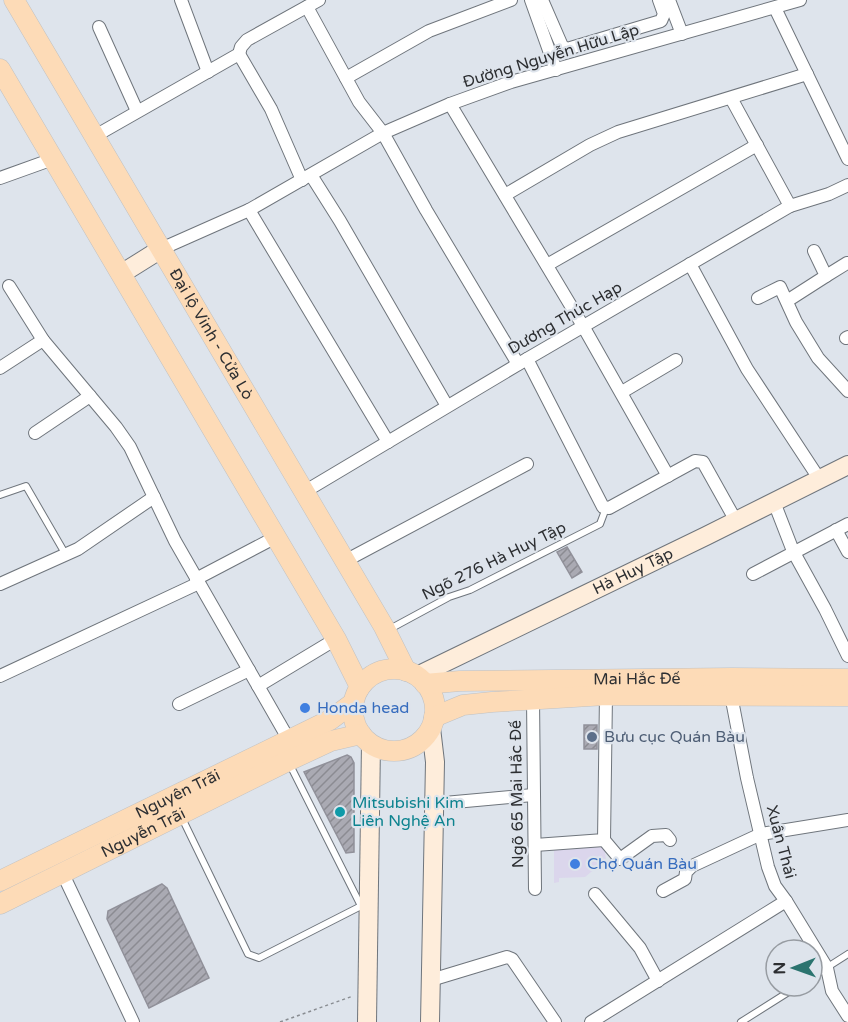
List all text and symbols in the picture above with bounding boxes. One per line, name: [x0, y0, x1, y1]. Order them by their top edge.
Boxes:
street label: Đường Nguyễn Hữu Lập: [460, 20, 642, 92]
street label: Đại lộ Vinh - Cửa Lò: [165, 265, 258, 404]
street label: Dương Thúc Hạp: [504, 277, 626, 359]
street label: Ngõ 276 Hà Huy Tập: [419, 517, 569, 605]
street label: Hà Huy Tập: [589, 543, 677, 599]
street label: Mai Hắc Đế: [593, 669, 681, 690]
place label: Honda head: [317, 698, 409, 718]
marker: Honda head: [298, 701, 312, 715]
street label: Ngõ 65 Mai Hắc Đế: [506, 720, 528, 868]
place label: Bưu cục Quán Bàu: [604, 727, 745, 747]
marker: Bưu cục Quán Bàu: [585, 730, 599, 744]
street label: Nguyên Trãi: [132, 765, 224, 823]
place label: Mitsubishi Kim Liên Nghệ An: [352, 793, 464, 831]
street label: Nguyễn Trãi: [98, 803, 189, 862]
street label: Xuân Thái: [762, 803, 800, 881]
marker: Mitsubishi Kim Liên Nghệ An: [333, 805, 347, 819]
place label: Chợ Quán Bàu: [587, 854, 697, 874]
marker: Chợ Quán Bàu: [568, 857, 582, 871]
north arrow: [764, 938, 824, 998]
text: N: [770, 962, 790, 975]

